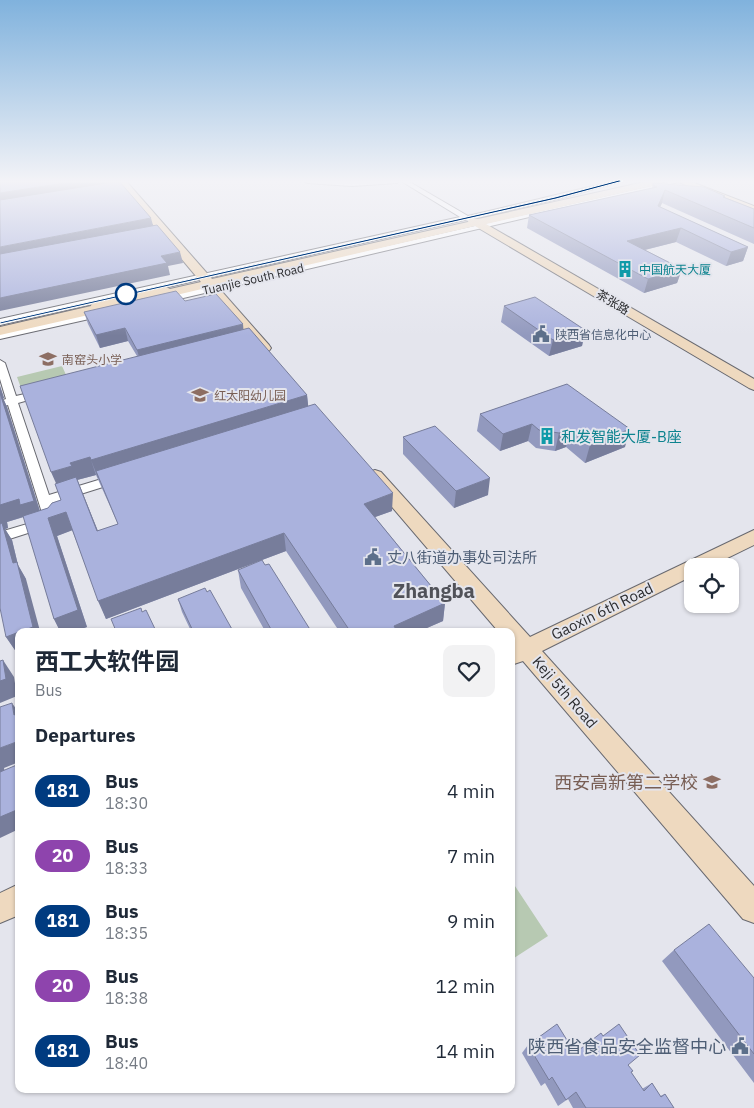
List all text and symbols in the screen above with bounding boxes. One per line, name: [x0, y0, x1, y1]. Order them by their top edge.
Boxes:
building icon: 中国航天大厦: [615, 259, 635, 279]
street label: Tuanjie South Road: [201, 260, 305, 298]
place label: 中国航天大厦: [639, 262, 711, 277]
unlabelled marker: [115, 283, 137, 305]
street label: 茶张路: [594, 286, 632, 318]
public building icon: 陕西省信息化中心: [531, 324, 551, 344]
place label: 陕西省信息化中心: [555, 327, 651, 342]
school or university icon: 南窑头小学: [38, 349, 58, 369]
place label: 南窑头小学: [62, 352, 122, 367]
school or university icon: 红太阳幼儿园: [190, 385, 210, 405]
place label: 红太阳幼儿园: [214, 388, 286, 403]
building icon: 和发智能大厦-B座: [537, 426, 557, 446]
place label: 和发智能大厦-B座: [561, 427, 682, 446]
public building icon: 丈八街道办事处司法所: [363, 547, 383, 567]
place label: 丈八街道办事处司法所: [387, 548, 537, 567]
map controls: [684, 558, 739, 613]
button: locate: [684, 558, 739, 613]
district label: Zhangba: [393, 577, 475, 604]
street label: Gaoxin 6th Road: [548, 578, 656, 644]
text: 西工大软件园: [35, 645, 179, 677]
button: heart: [443, 645, 495, 697]
street label: Keji 5th Road: [529, 652, 601, 732]
text: Bus: [35, 680, 62, 700]
text: Departures: [35, 723, 135, 747]
text: Bus: [105, 769, 139, 793]
place label: 西安高新第二学校: [554, 771, 698, 794]
school or university icon: 西安高新第二学校: [702, 772, 722, 792]
text: 181: [46, 779, 79, 802]
text: 4 min: [447, 779, 495, 803]
text: 18:30: [105, 793, 148, 813]
text: Bus: [105, 834, 139, 858]
text: 20: [52, 844, 73, 867]
text: 7 min: [447, 844, 495, 868]
text: 18:33: [105, 858, 148, 878]
text: Bus: [105, 899, 139, 923]
text: 181: [46, 909, 79, 932]
text: 9 min: [447, 909, 495, 933]
text: 18:35: [105, 923, 148, 943]
text: Bus: [105, 964, 139, 988]
text: 20: [52, 974, 73, 997]
text: 12 min: [436, 974, 495, 998]
text: 18:38: [105, 988, 148, 1008]
text: Bus: [105, 1029, 139, 1053]
place label: 陕西省食品安全监督中心: [528, 1035, 726, 1058]
public building icon: 陕西省食品安全监督中心: [730, 1036, 750, 1056]
text: 181: [46, 1039, 79, 1062]
text: 14 min: [436, 1039, 495, 1063]
text: 18:40: [105, 1053, 148, 1073]

